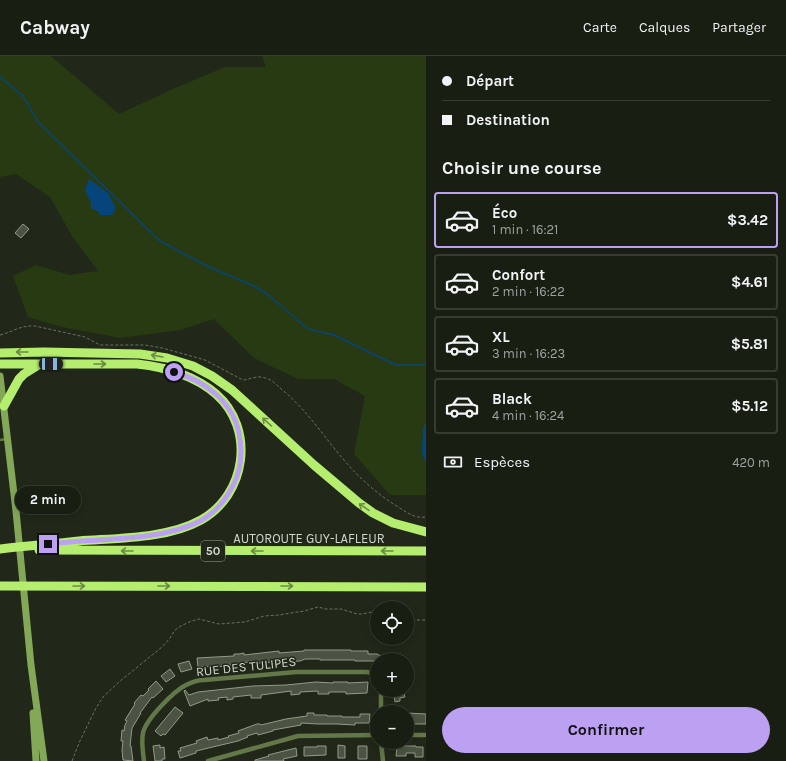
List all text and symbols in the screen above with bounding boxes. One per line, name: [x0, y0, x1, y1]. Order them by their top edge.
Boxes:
text: Cabway: [20, 17, 90, 39]
text: Carte: [583, 19, 617, 36]
text: Calques: [639, 19, 690, 36]
text: Partager: [712, 19, 766, 36]
text: Départ: [466, 72, 514, 90]
text: Destination: [466, 111, 550, 129]
text: Choisir une course: [442, 157, 601, 179]
icon: car: [444, 202, 480, 238]
text: Éco: [492, 204, 517, 222]
text: $3.42: [727, 211, 768, 229]
text: 1 min · 16:21: [492, 222, 558, 237]
icon: car: [444, 264, 480, 300]
text: Confort: [492, 266, 545, 284]
text: $4.61: [731, 273, 768, 291]
text: 2 min · 16:22: [492, 284, 565, 299]
icon: car: [444, 326, 480, 362]
text: XL: [492, 328, 510, 346]
text: $5.81: [731, 335, 768, 353]
text: 3 min · 16:23: [492, 346, 565, 361]
one-way arrow: [16, 349, 29, 356]
one-way arrow: [151, 352, 164, 360]
car: [39, 358, 63, 370]
one-way arrow: [93, 360, 106, 368]
route start: [165, 363, 183, 381]
icon: car: [444, 388, 480, 424]
text: Black: [492, 390, 532, 408]
text: $5.12: [731, 397, 768, 415]
text: 4 min · 16:24: [492, 408, 564, 423]
one-way arrow: [262, 417, 272, 426]
icon: cash: [442, 451, 464, 473]
text: Espèces: [474, 453, 530, 471]
text: 420 m: [732, 455, 770, 470]
callout: 2 min: [15, 486, 81, 514]
text: 2 min: [30, 492, 66, 507]
one-way arrow: [359, 503, 370, 511]
street label: AUTOROUTE GUY-LAFLEUR: [233, 531, 385, 546]
route end: [39, 535, 57, 553]
road number: 50: [201, 541, 225, 561]
one-way arrow: [121, 547, 134, 555]
one-way arrow: [251, 547, 264, 555]
one-way arrow: [381, 547, 394, 555]
one-way arrow: [72, 582, 85, 590]
one-way arrow: [157, 582, 170, 590]
one-way arrow: [280, 582, 293, 590]
map controls: [370, 601, 414, 749]
button: locate: [370, 601, 414, 645]
button: +: [370, 653, 414, 697]
street label: RUE DES TULIPES: [195, 654, 297, 679]
button: −: [370, 705, 414, 749]
button: Confirmer: [442, 707, 770, 753]

